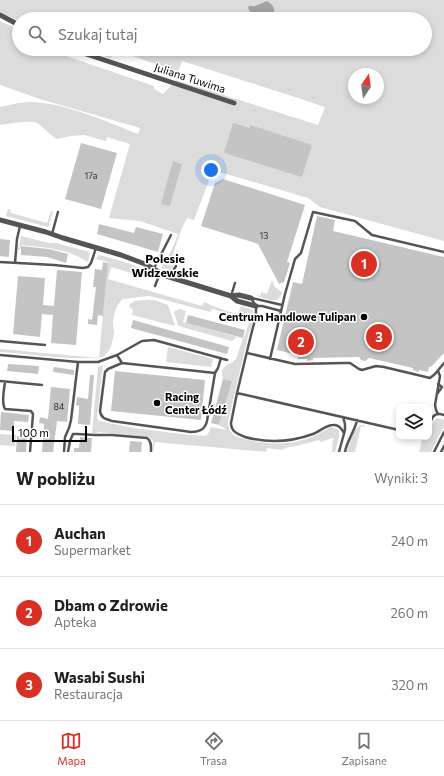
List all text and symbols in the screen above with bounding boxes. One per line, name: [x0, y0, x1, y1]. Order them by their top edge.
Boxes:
search box: [12, 12, 432, 56]
icon: search: [26, 23, 48, 45]
text: Szukaj tutaj: [58, 25, 138, 43]
street label: Juliana Tuwima: [153, 60, 227, 96]
north arrow: [348, 68, 384, 104]
your location: [201, 160, 221, 180]
house number: 17a: [84, 170, 98, 181]
house number: 13: [260, 230, 268, 241]
pin: 1: [351, 249, 377, 279]
district label: Polesie Widzewskie: [131, 251, 199, 279]
place label: Centrum Handlowe Tulipan: [219, 310, 356, 323]
marker: Centrum Handlowe Tulipan: [359, 312, 369, 322]
pin: 3: [366, 322, 392, 352]
pin: 2: [288, 327, 314, 357]
place label: Racing Center Łódź: [165, 390, 227, 416]
marker: Racing Center Łódź: [152, 398, 162, 408]
house number: 84: [54, 401, 65, 412]
map controls: [396, 404, 432, 440]
button: layers: [396, 404, 432, 440]
scale bar: [12, 424, 87, 443]
text: 100 m: [18, 426, 49, 439]
text: W pobliżu: [16, 468, 95, 489]
text: Wyniki: 3: [374, 470, 428, 486]
text: Auchan: [54, 524, 106, 542]
text: 1: [26, 533, 32, 549]
text: 240 m: [391, 533, 428, 549]
text: Supermarket: [54, 542, 131, 558]
text: Dbam o Zdrowie: [54, 596, 168, 614]
text: 2: [25, 605, 33, 621]
text: 260 m: [391, 605, 428, 621]
text: Apteka: [54, 614, 97, 630]
text: Wasabi Sushi: [54, 668, 145, 686]
text: 3: [25, 677, 33, 693]
text: 320 m: [391, 677, 428, 693]
text: Restauracja: [54, 686, 123, 702]
tab: Mapa: [57, 730, 86, 767]
tab: Trasa: [200, 730, 227, 767]
tab: Zapisane: [341, 730, 387, 767]

